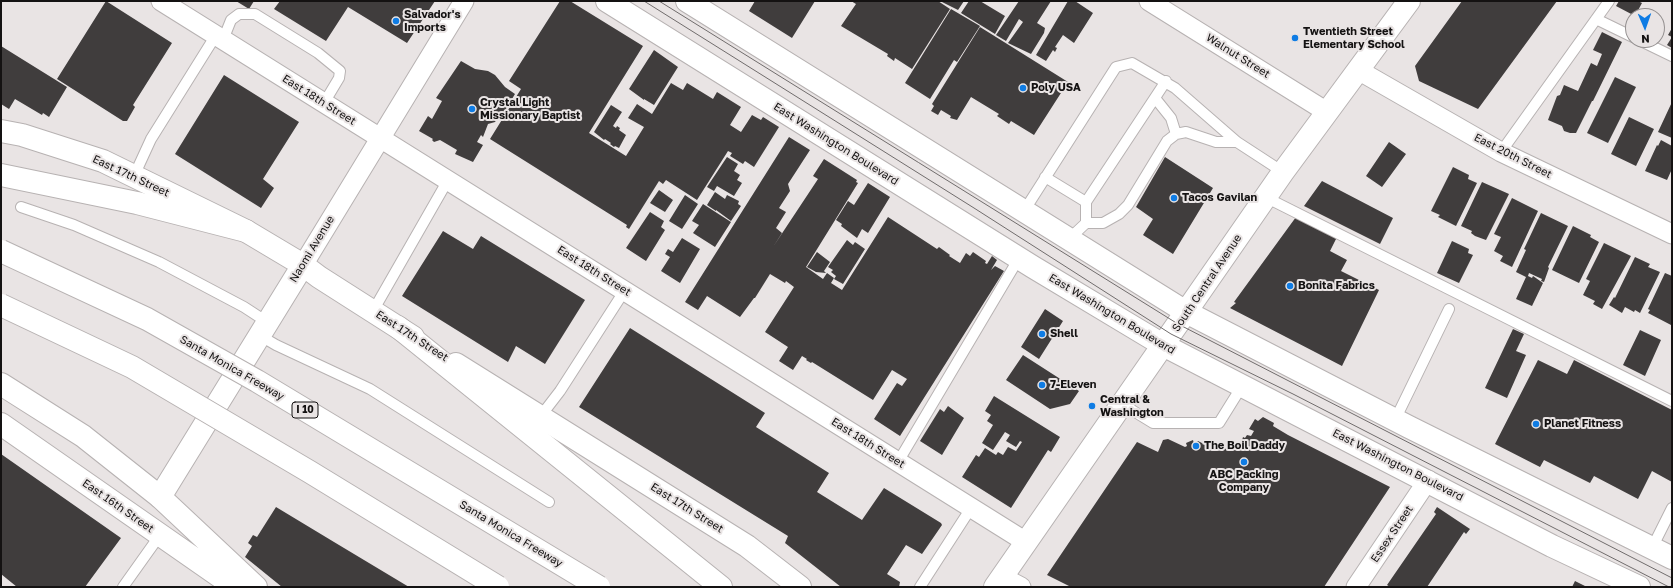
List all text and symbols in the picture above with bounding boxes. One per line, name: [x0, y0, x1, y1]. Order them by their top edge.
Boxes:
place label: Salvador's Imports: [404, 8, 461, 34]
north arrow: [1625, 8, 1665, 48]
marker: Salvador's Imports: [391, 16, 401, 26]
place label: Twentieth Street Elementary School: [1303, 25, 1405, 51]
street label: Walnut Street: [1204, 31, 1272, 81]
marker: Twentieth Street Elementary School: [1290, 33, 1300, 43]
text: N: [1641, 33, 1650, 46]
street label: East 18th Street: [280, 72, 358, 128]
place label: Poly USA: [1031, 81, 1081, 95]
marker: Poly USA: [1018, 83, 1028, 93]
place label: Crystal Light Missionary Baptist: [480, 96, 580, 122]
street label: East Washington Boulevard: [771, 100, 901, 188]
marker: Crystal Light Missionary Baptist: [467, 104, 477, 114]
street label: East 20th Street: [1472, 131, 1554, 181]
street label: East 17th Street: [90, 152, 172, 200]
place label: Tacos Gavilan: [1182, 191, 1257, 205]
marker: Tacos Gavilan: [1169, 193, 1179, 203]
street label: Naomi Avenue: [287, 213, 337, 285]
street label: South Central Avenue: [1169, 232, 1245, 334]
street label: East 18th Street: [555, 243, 633, 299]
street label: East Washington Boulevard: [1046, 271, 1178, 357]
place label: Bonita Fabrics: [1298, 279, 1375, 293]
marker: Bonita Fabrics: [1285, 281, 1295, 291]
street label: East 17th Street: [373, 308, 451, 364]
place label: Shell: [1050, 327, 1078, 341]
marker: Shell: [1037, 329, 1047, 339]
street label: Santa Monica Freeway: [178, 333, 286, 403]
place label: 7-Eleven: [1050, 378, 1096, 392]
marker: 7-Eleven: [1037, 380, 1047, 390]
place label: Central & Washington: [1100, 393, 1164, 419]
marker: Central & Washington: [1087, 401, 1097, 411]
road number: I 10: [292, 402, 318, 418]
street label: East 18th Street: [829, 415, 907, 471]
place label: Planet Fitness: [1544, 417, 1621, 431]
marker: Planet Fitness: [1531, 419, 1541, 429]
street label: East Washington Boulevard: [1330, 426, 1466, 504]
place label: The Boil Daddy: [1204, 439, 1285, 453]
marker: The Boil Daddy: [1191, 441, 1201, 451]
marker: ABC Packing Company: [1239, 457, 1249, 467]
place label: ABC Packing Company: [1210, 468, 1278, 494]
street label: East 16th Street: [80, 476, 156, 536]
street label: East 17th Street: [648, 480, 726, 536]
street label: Santa Monica Freeway: [457, 498, 565, 570]
street label: Essex Street: [1368, 503, 1416, 565]

